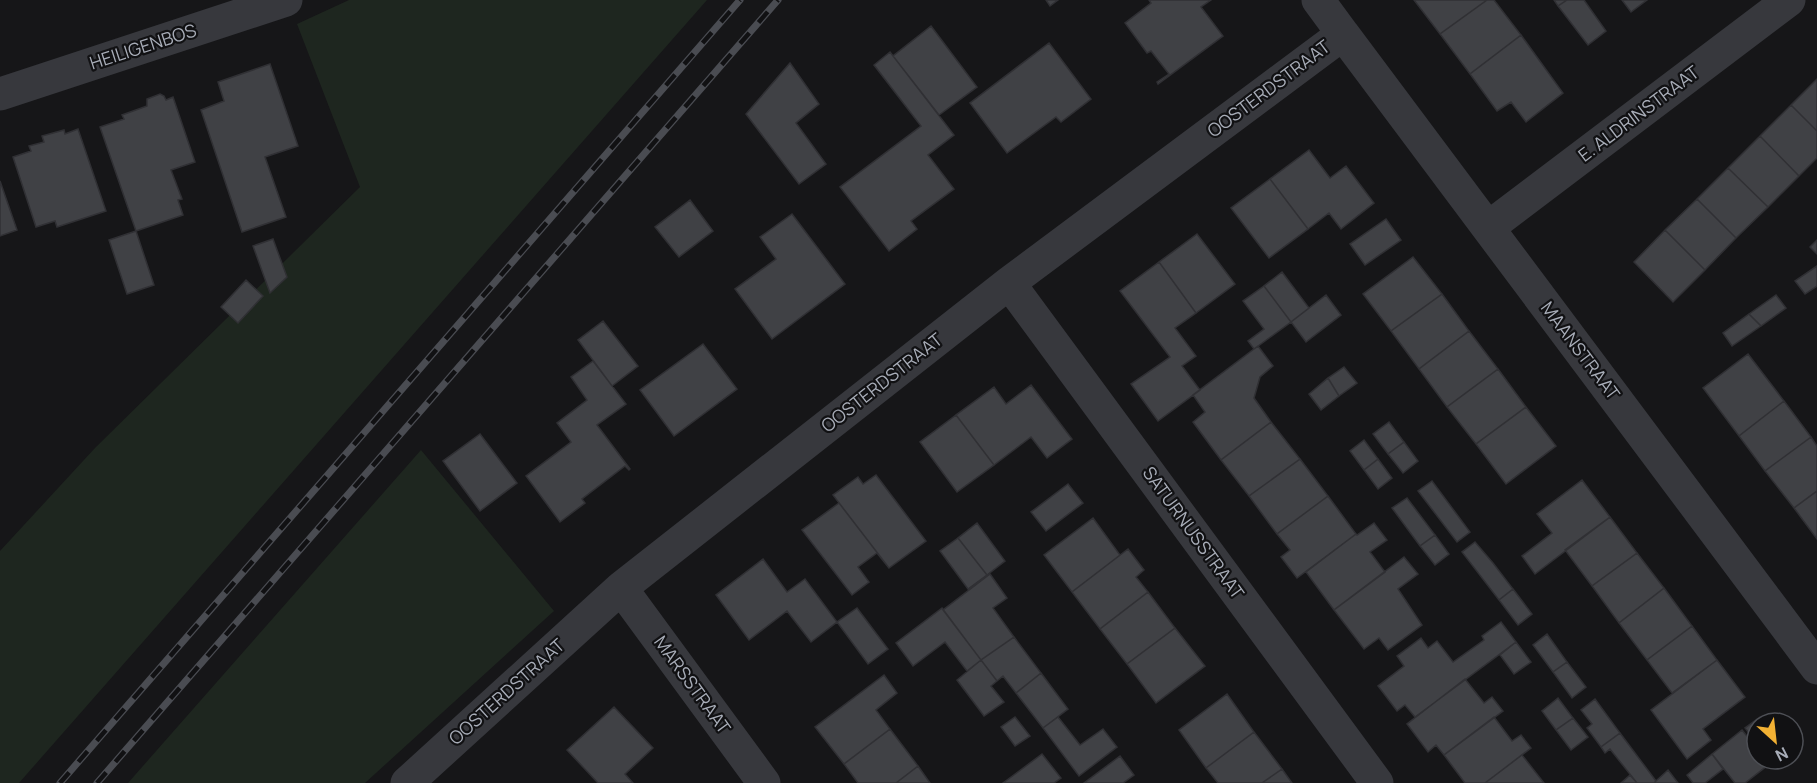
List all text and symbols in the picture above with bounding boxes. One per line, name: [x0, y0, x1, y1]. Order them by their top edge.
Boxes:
street label: HEILIGENBOS: [86, 18, 199, 75]
street label: OOSTERDSTRAAT: [1202, 34, 1335, 142]
street label: E. ALDRINSTRAAT: [1573, 60, 1704, 167]
street label: MAANSTRAAT: [1536, 296, 1626, 405]
street label: OOSTERDSTRAAT: [816, 327, 947, 437]
street label: SATURNUSSTRAAT: [1138, 461, 1250, 604]
street label: MARSSTRAAT: [649, 631, 737, 738]
street label: OOSTERDSTRAAT: [443, 633, 570, 750]
north arrow: [1745, 711, 1805, 771]
text: N: [1772, 742, 1792, 767]

